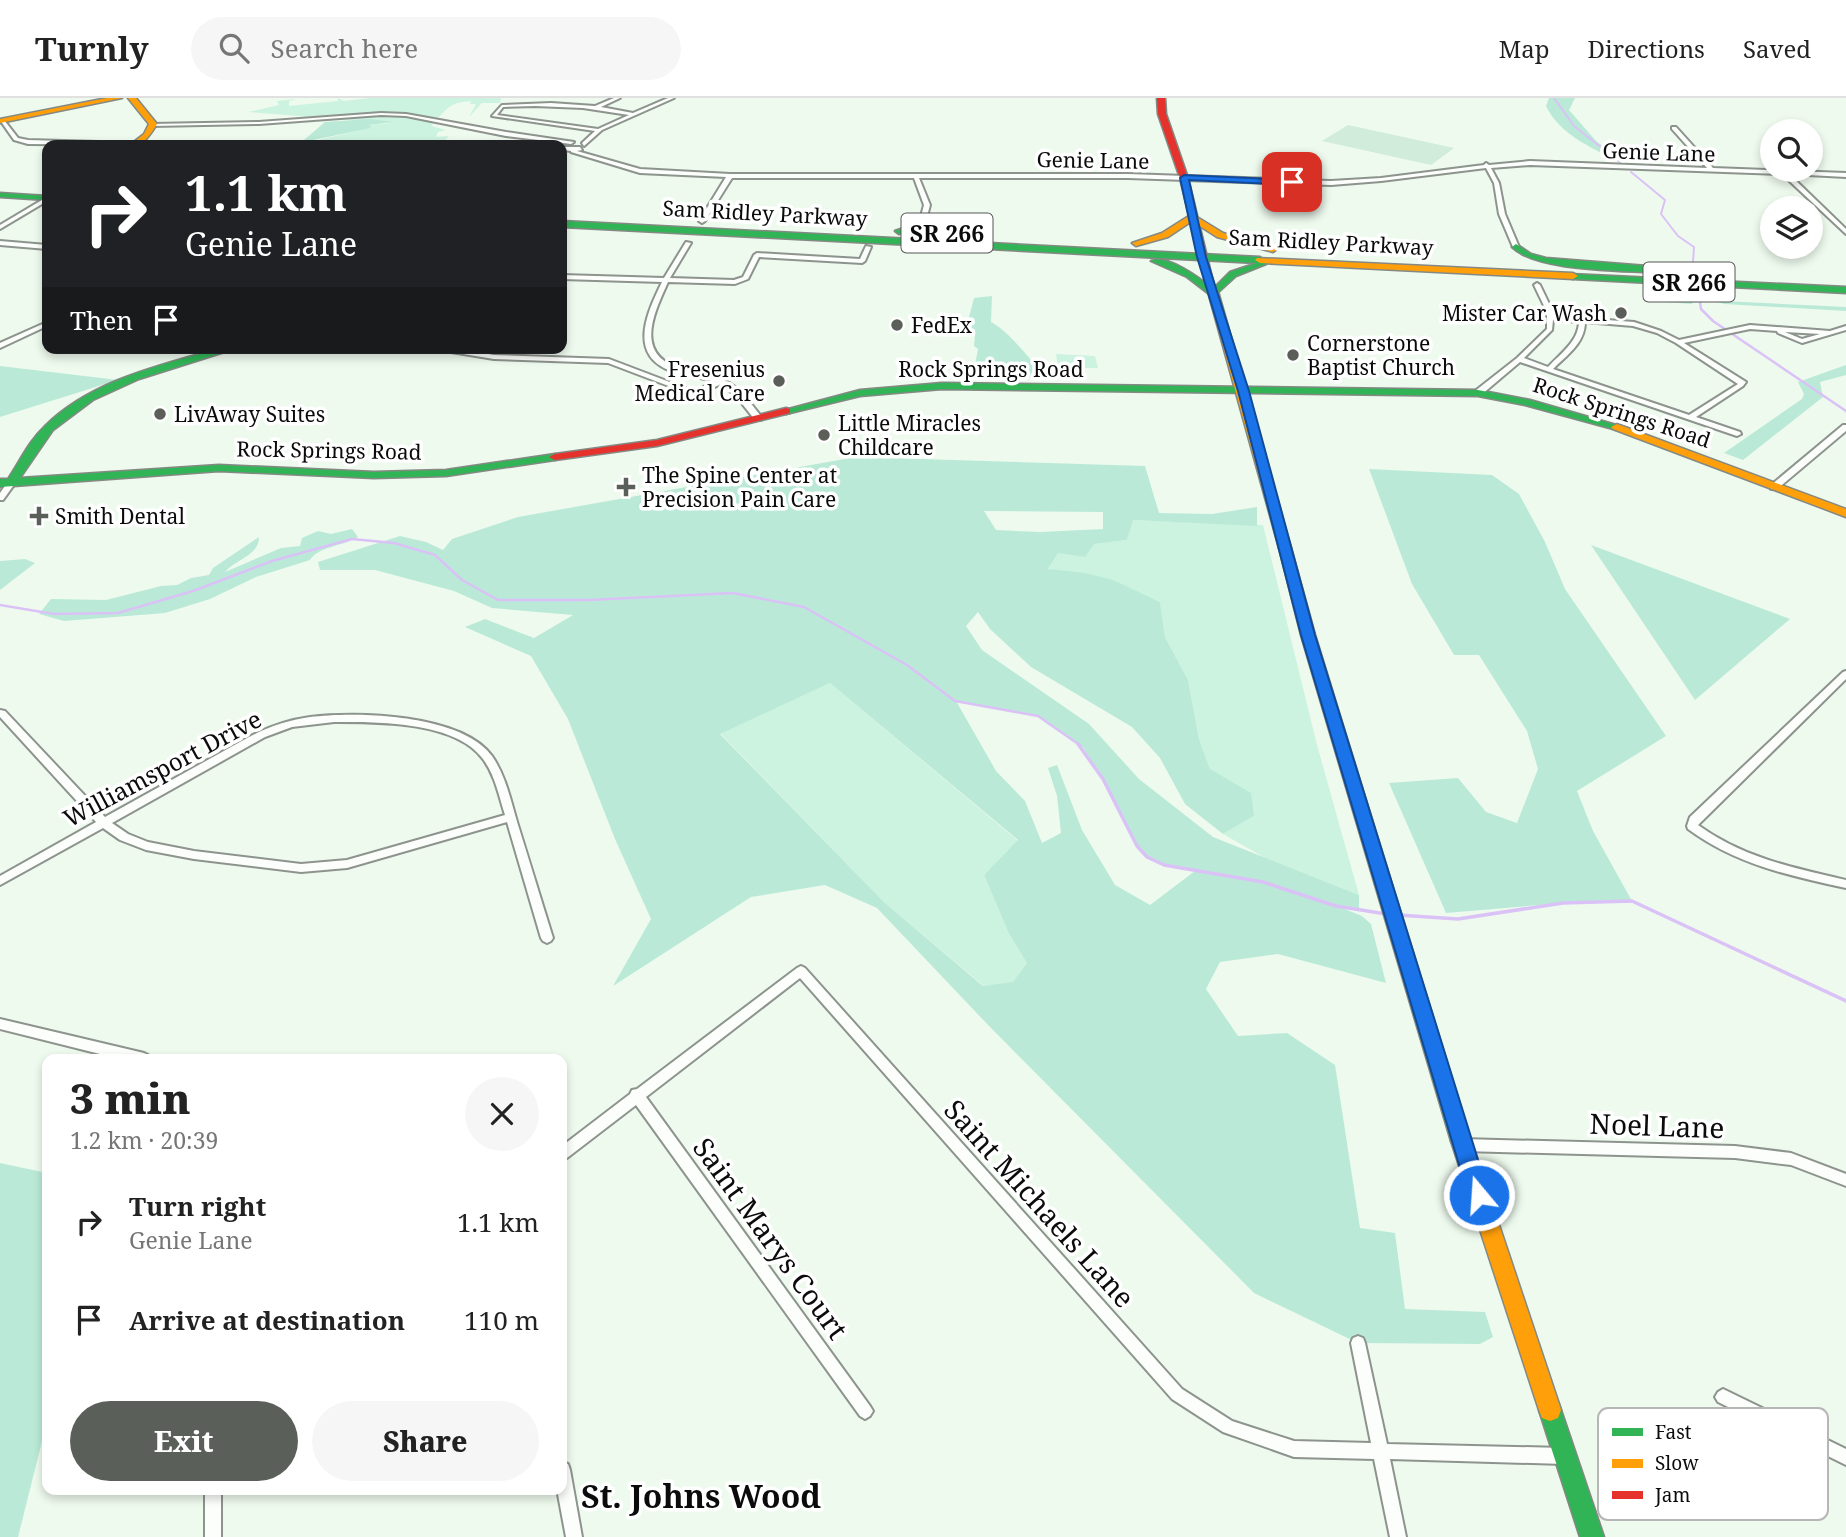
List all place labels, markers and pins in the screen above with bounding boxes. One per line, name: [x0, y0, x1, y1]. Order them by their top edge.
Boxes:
pin: [1262, 152, 1322, 212]
place label: Mister Car Wash: [1442, 299, 1607, 327]
marker: Mister Car Wash: [1613, 305, 1629, 321]
place label: FedEx: [911, 311, 973, 339]
marker: FedEx: [889, 317, 905, 333]
place label: Cornerstone Baptist Church: [1307, 329, 1455, 381]
marker: Cornerstone Baptist Church: [1285, 347, 1301, 363]
place label: Fresenius Medical Care: [634, 355, 765, 407]
marker: Fresenius Medical Care: [771, 373, 787, 389]
place label: LivAway Suites: [174, 400, 325, 428]
marker: LivAway Suites: [152, 406, 168, 422]
place label: Little Miracles Childcare: [838, 409, 981, 461]
marker: Little Miracles Childcare: [816, 427, 832, 443]
place label: The Spine Center at Precision Pain Care: [642, 461, 837, 513]
marker: The Spine Center at Precision Pain Care: [616, 477, 636, 497]
place label: Smith Dental: [55, 502, 185, 530]
marker: Smith Dental: [29, 506, 49, 526]

